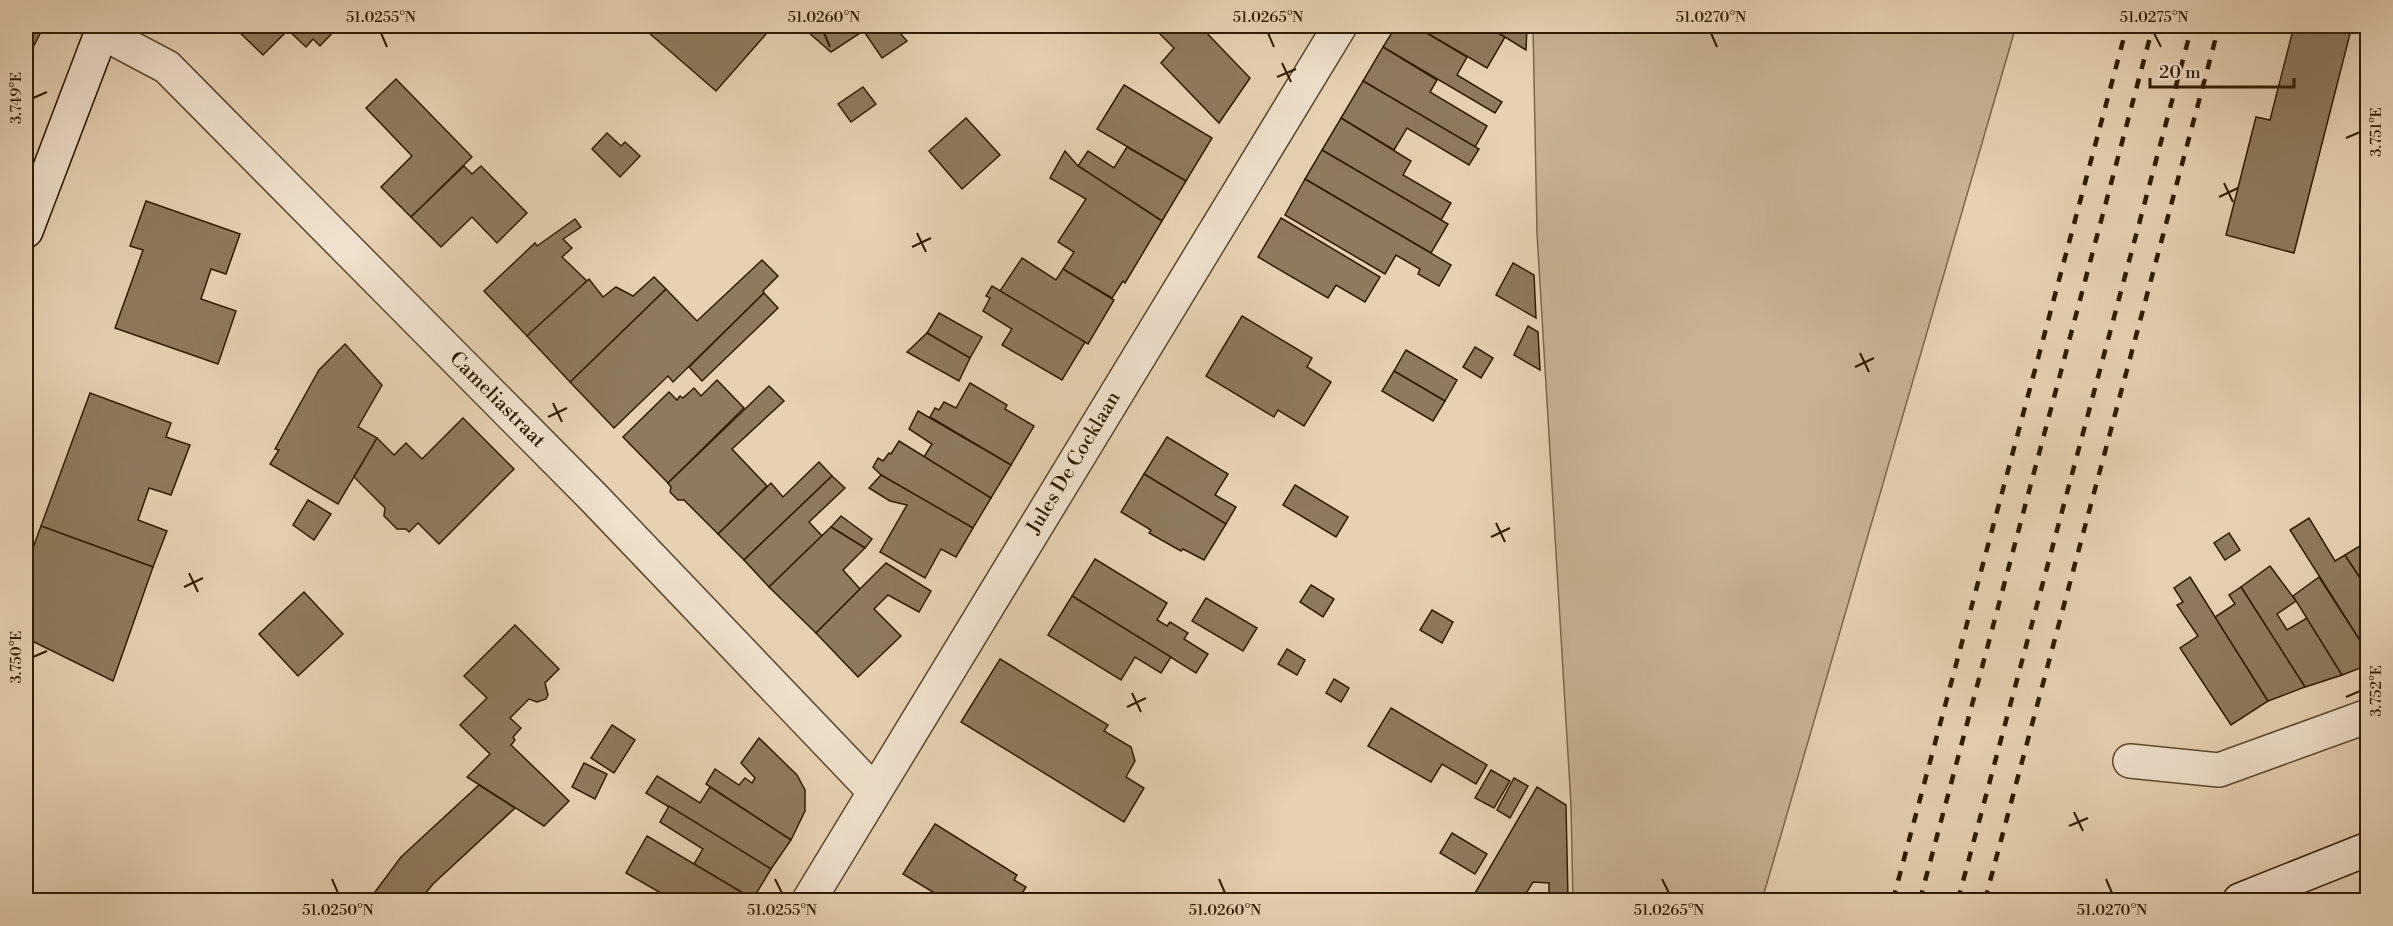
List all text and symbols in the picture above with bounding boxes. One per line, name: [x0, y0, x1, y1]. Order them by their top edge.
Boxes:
text: 51.0255°N: [346, 8, 416, 27]
text: 51.0260°N: [788, 8, 860, 27]
text: 51.0265°N: [1233, 8, 1303, 27]
text: 51.0270°N: [1676, 8, 1746, 27]
text: 51.0275°N: [2120, 8, 2188, 27]
scale bar: [2150, 51, 2294, 89]
text: 20 m: [2159, 61, 2201, 84]
text: 3.749°E: [7, 72, 26, 124]
text: 3.751°E: [2367, 107, 2386, 157]
street label: Cameliastraat: [444, 347, 550, 453]
street label: Jules De Cocklaan: [1021, 387, 1127, 540]
text: 3.750°E: [7, 631, 26, 683]
text: 3.752°E: [2367, 665, 2386, 717]
text: 51.0250°N: [302, 901, 374, 920]
text: 51.0255°N: [747, 901, 817, 920]
text: 51.0260°N: [1189, 901, 1261, 920]
text: 51.0265°N: [1634, 901, 1704, 920]
text: 51.0270°N: [2077, 901, 2147, 920]

